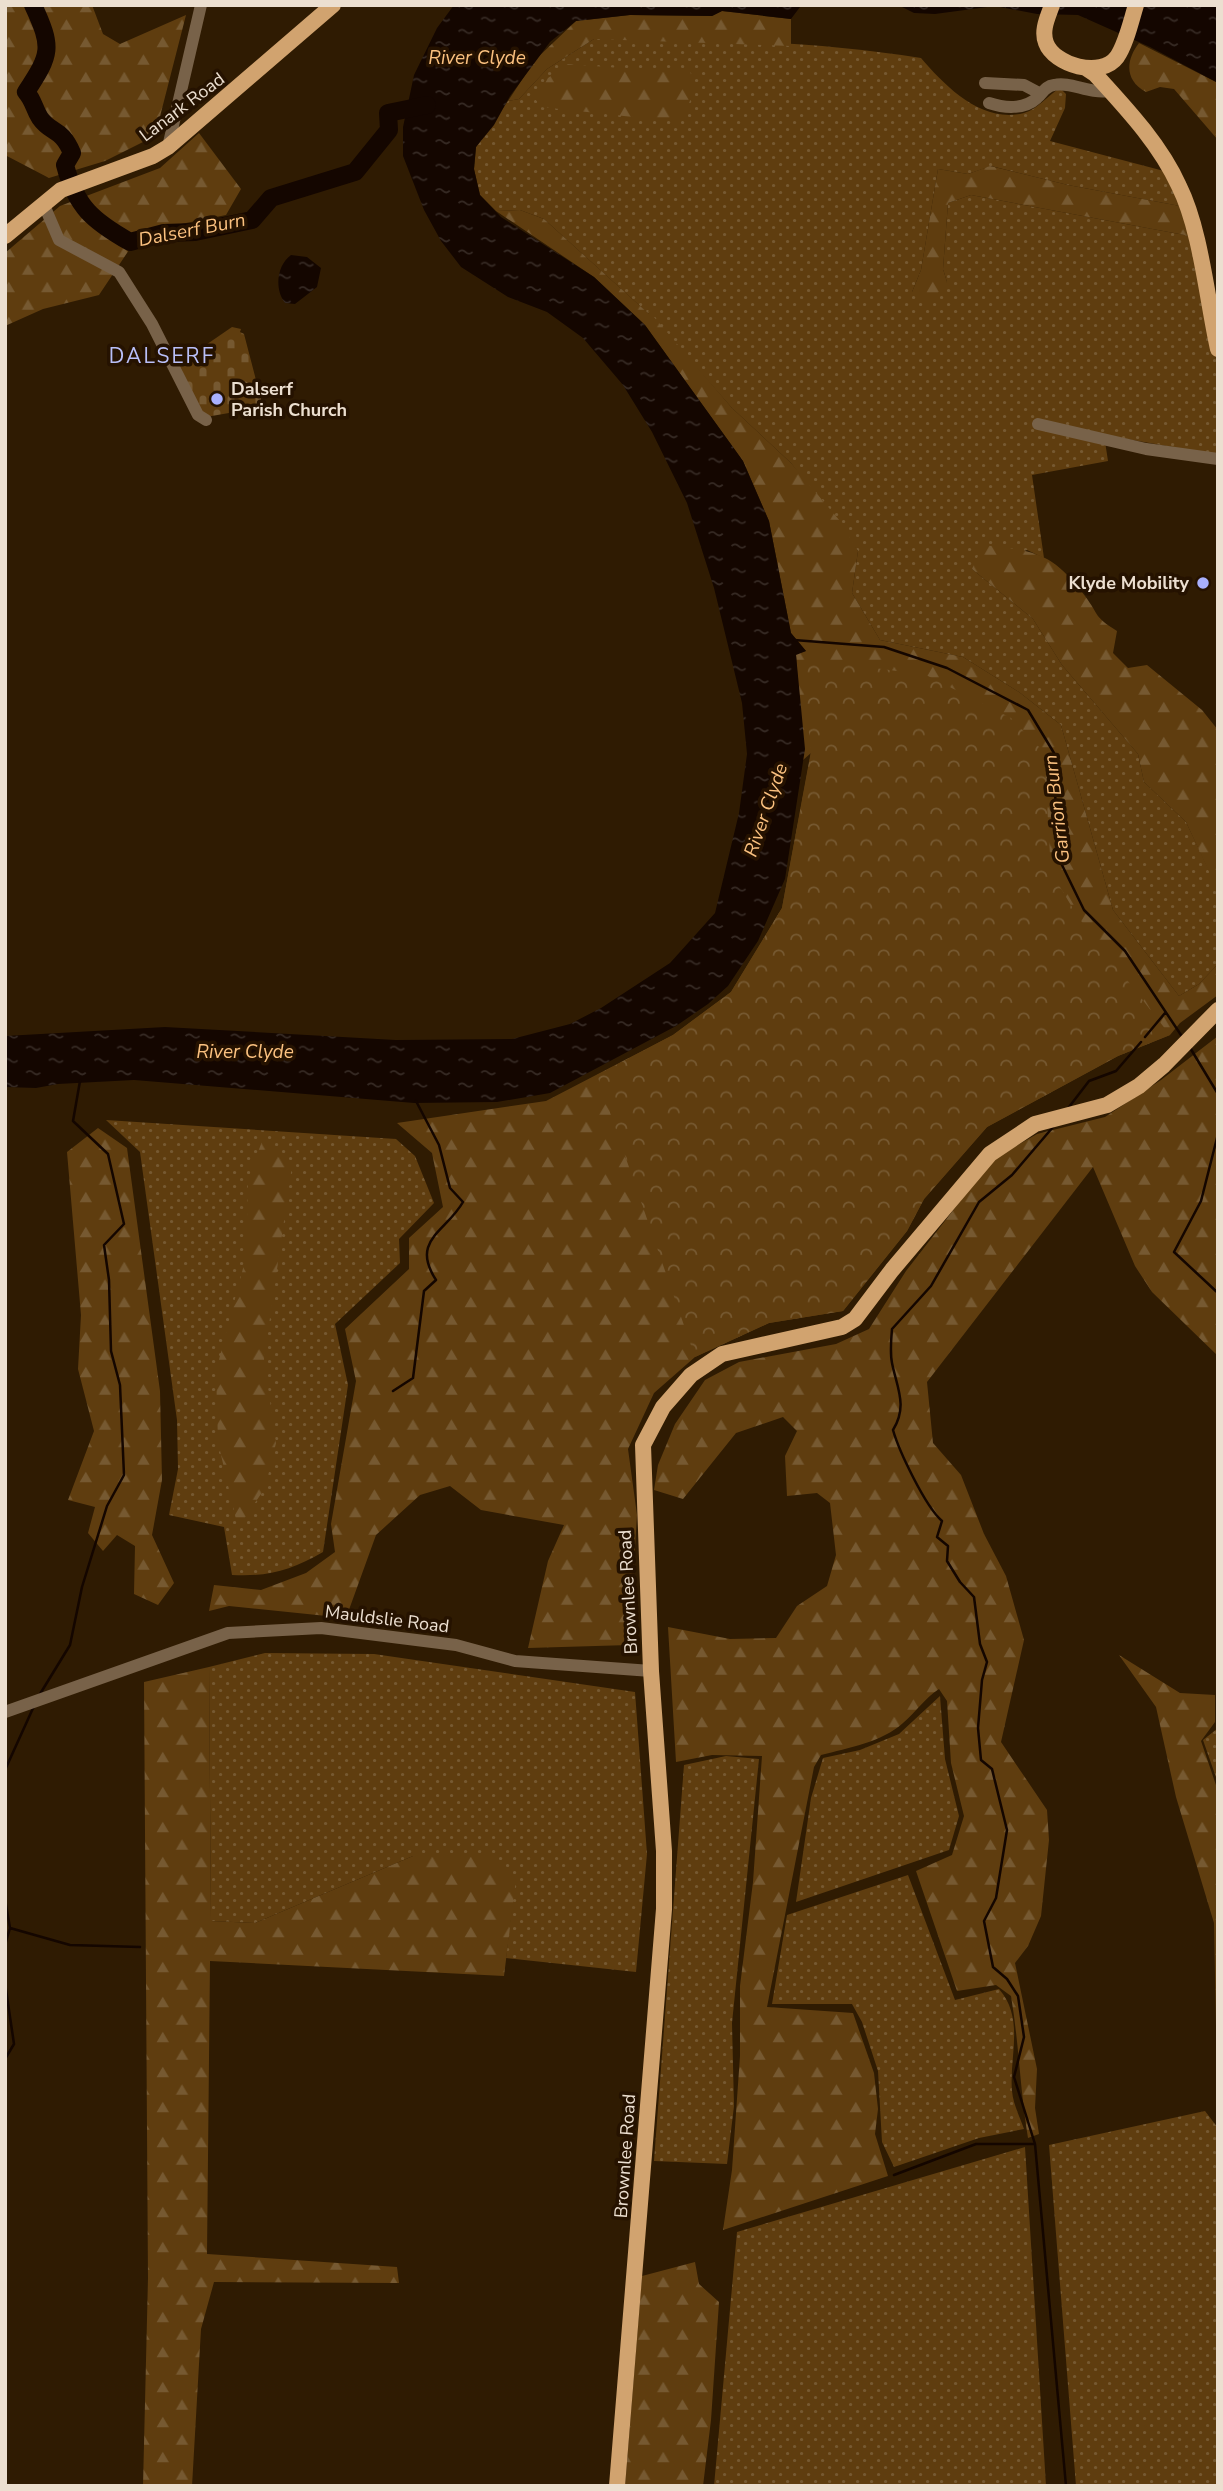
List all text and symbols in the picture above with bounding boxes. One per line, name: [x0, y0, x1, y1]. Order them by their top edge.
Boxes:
water label: River Clyde: [428, 45, 526, 71]
street label: Lanark Road: [134, 67, 230, 147]
water label: Dalserf Burn: [136, 207, 248, 253]
district label: DALSERF: [109, 342, 215, 370]
place label: Dalserf Parish Church: [231, 377, 347, 422]
marker: Dalserf Parish Church: [209, 391, 225, 407]
place label: Klyde Mobility: [1069, 571, 1190, 595]
marker: Klyde Mobility: [1195, 575, 1211, 591]
water label: Garrion Burn: [1037, 753, 1077, 865]
water label: River Clyde: [738, 760, 794, 860]
water label: River Clyde: [196, 1039, 294, 1065]
street label: Brownlee Road: [613, 1529, 643, 1655]
street label: Mauldslie Road: [323, 1599, 451, 1639]
street label: Brownlee Road: [609, 2093, 641, 2219]

